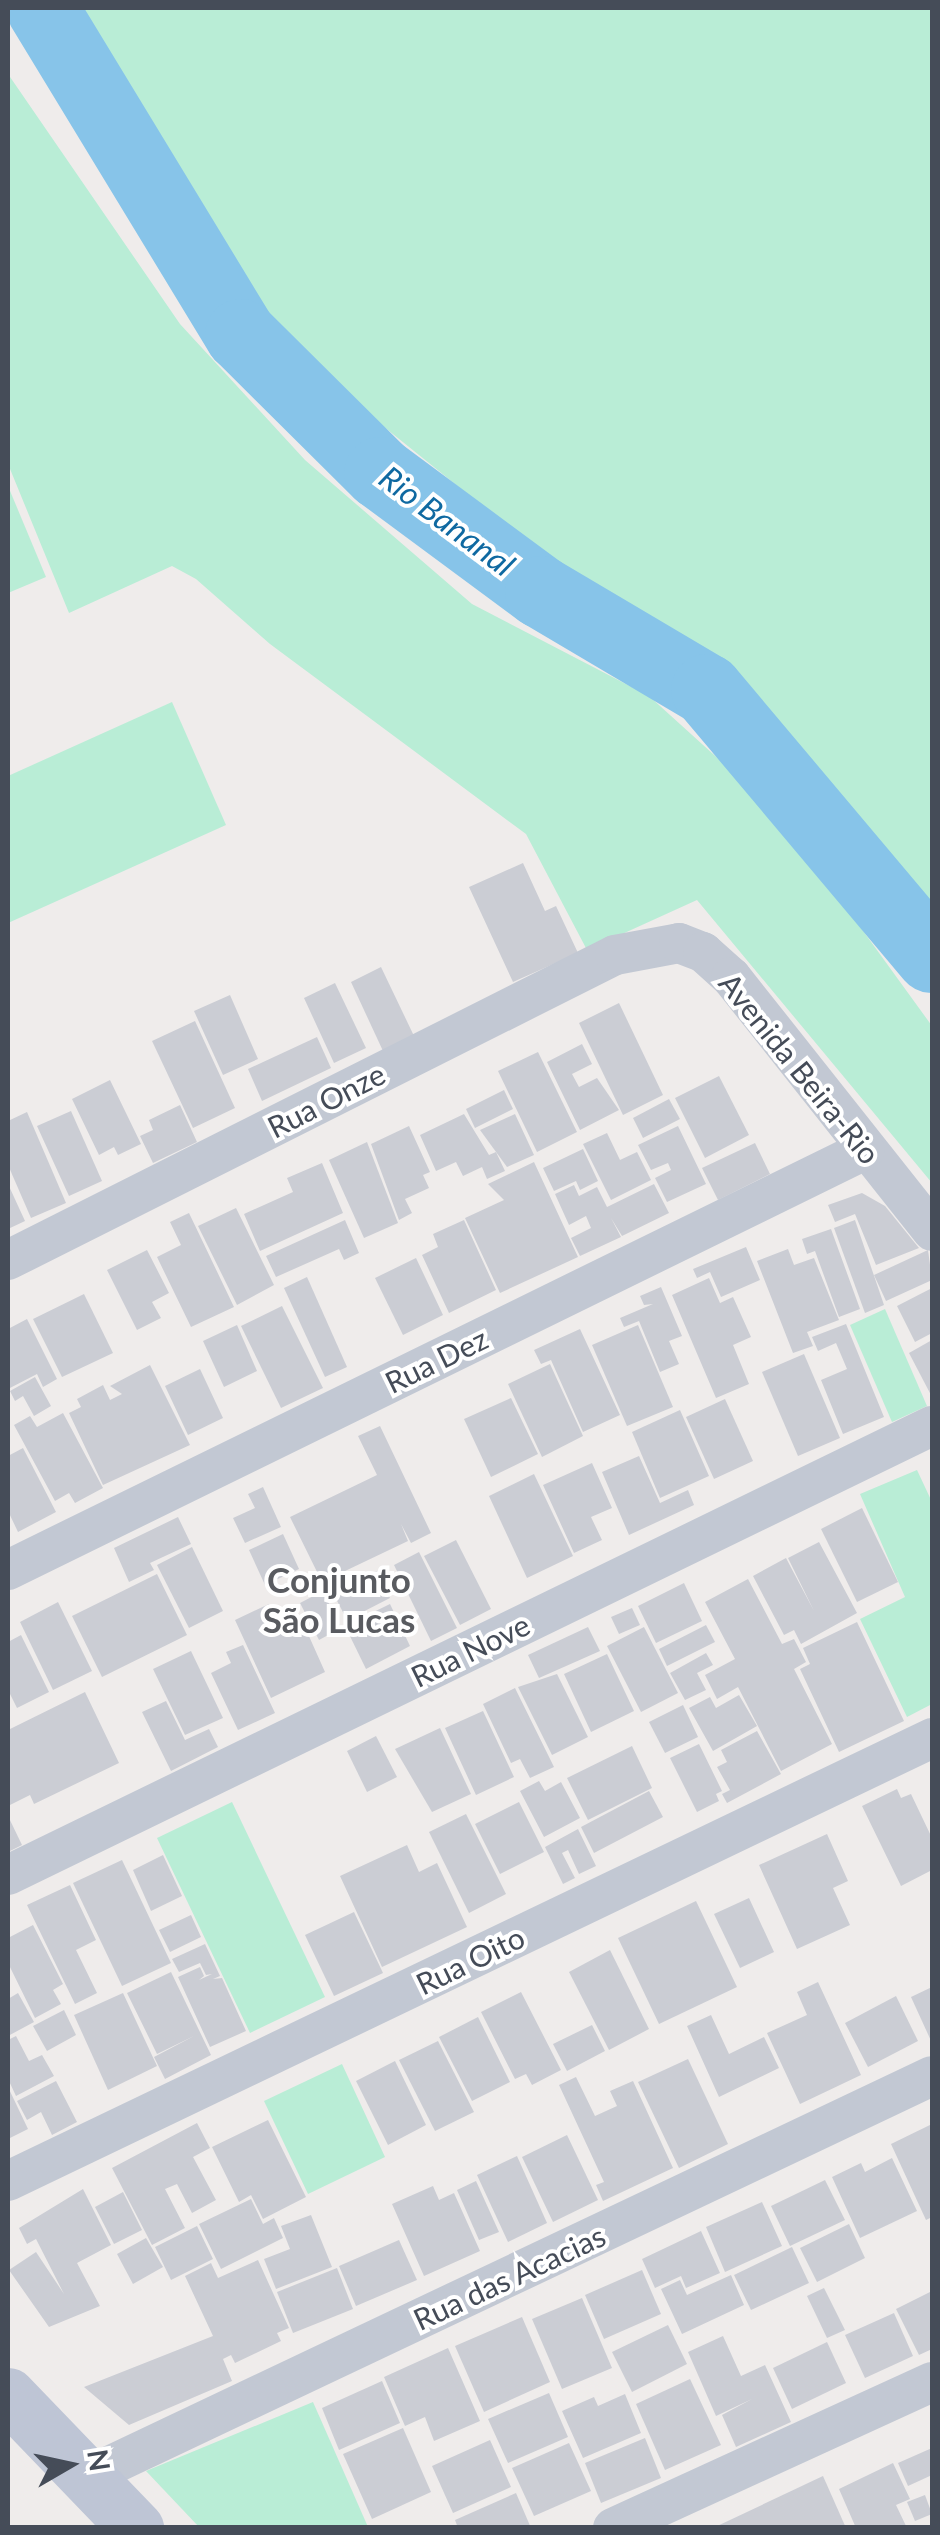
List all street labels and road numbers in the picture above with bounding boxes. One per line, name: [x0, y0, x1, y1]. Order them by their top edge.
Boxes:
street label: Avenida Beira-Rio: [712, 965, 888, 1171]
street label: Rua Onze: [261, 1055, 391, 1145]
street label: Rua Dez: [379, 1320, 493, 1400]
street label: Rua Nove: [405, 1606, 535, 1694]
street label: Rua Oito: [410, 1918, 530, 2002]
street label: Rua das Acacias: [407, 2217, 611, 2337]

